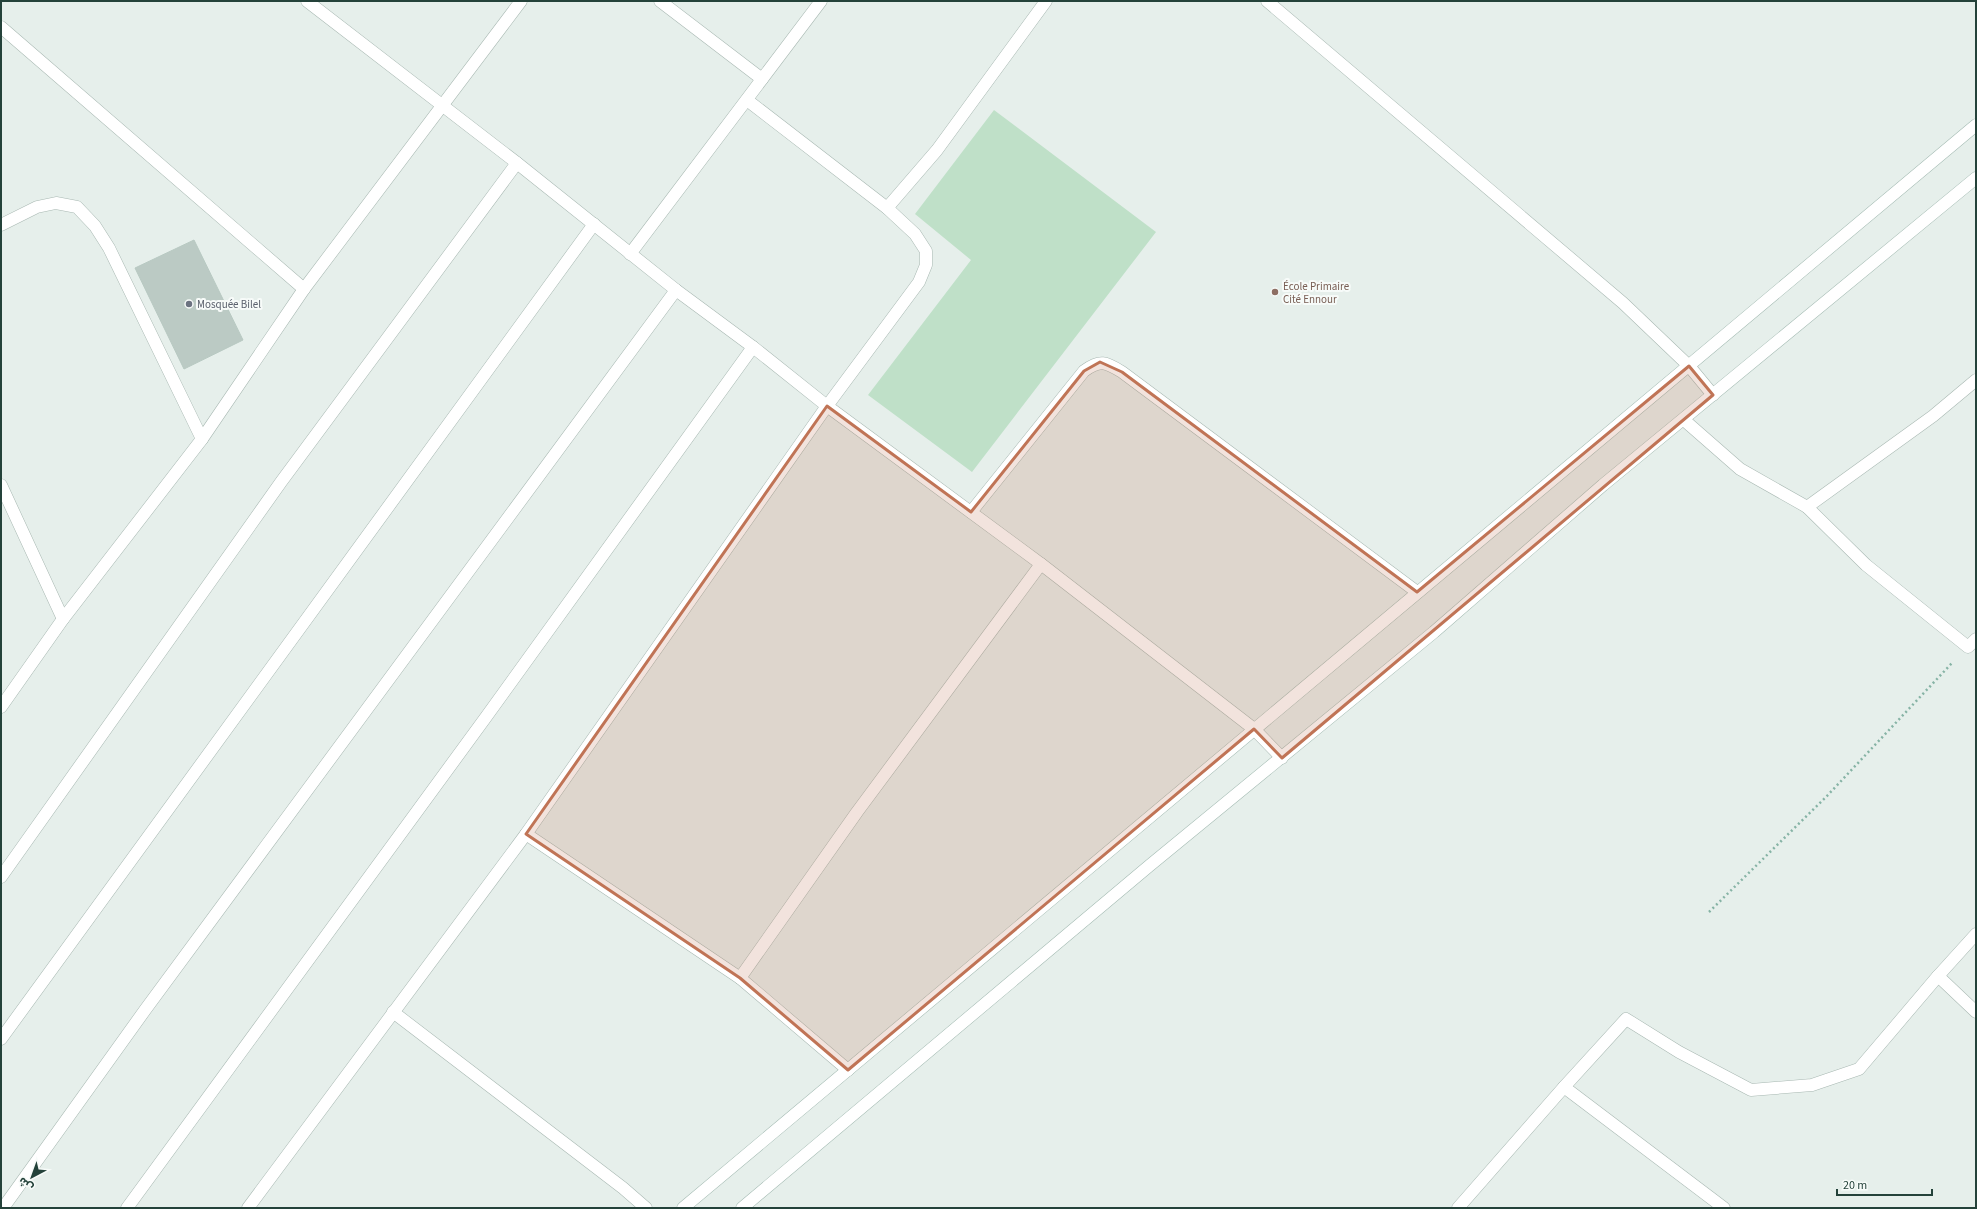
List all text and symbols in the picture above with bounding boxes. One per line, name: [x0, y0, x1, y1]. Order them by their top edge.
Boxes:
place label: École Primaire Cité Ennour: [1283, 279, 1350, 307]
marker: École Primaire Cité Ennour: [1270, 287, 1280, 297]
place label: Mosquée Bilel: [197, 297, 261, 312]
marker: Mosquée Bilel: [184, 299, 194, 309]
north arrow: [12, 1157, 52, 1197]
scale bar: [1837, 1171, 1932, 1197]
text: ش: [15, 1174, 36, 1195]
text: 20 m: [1843, 1177, 1867, 1194]

